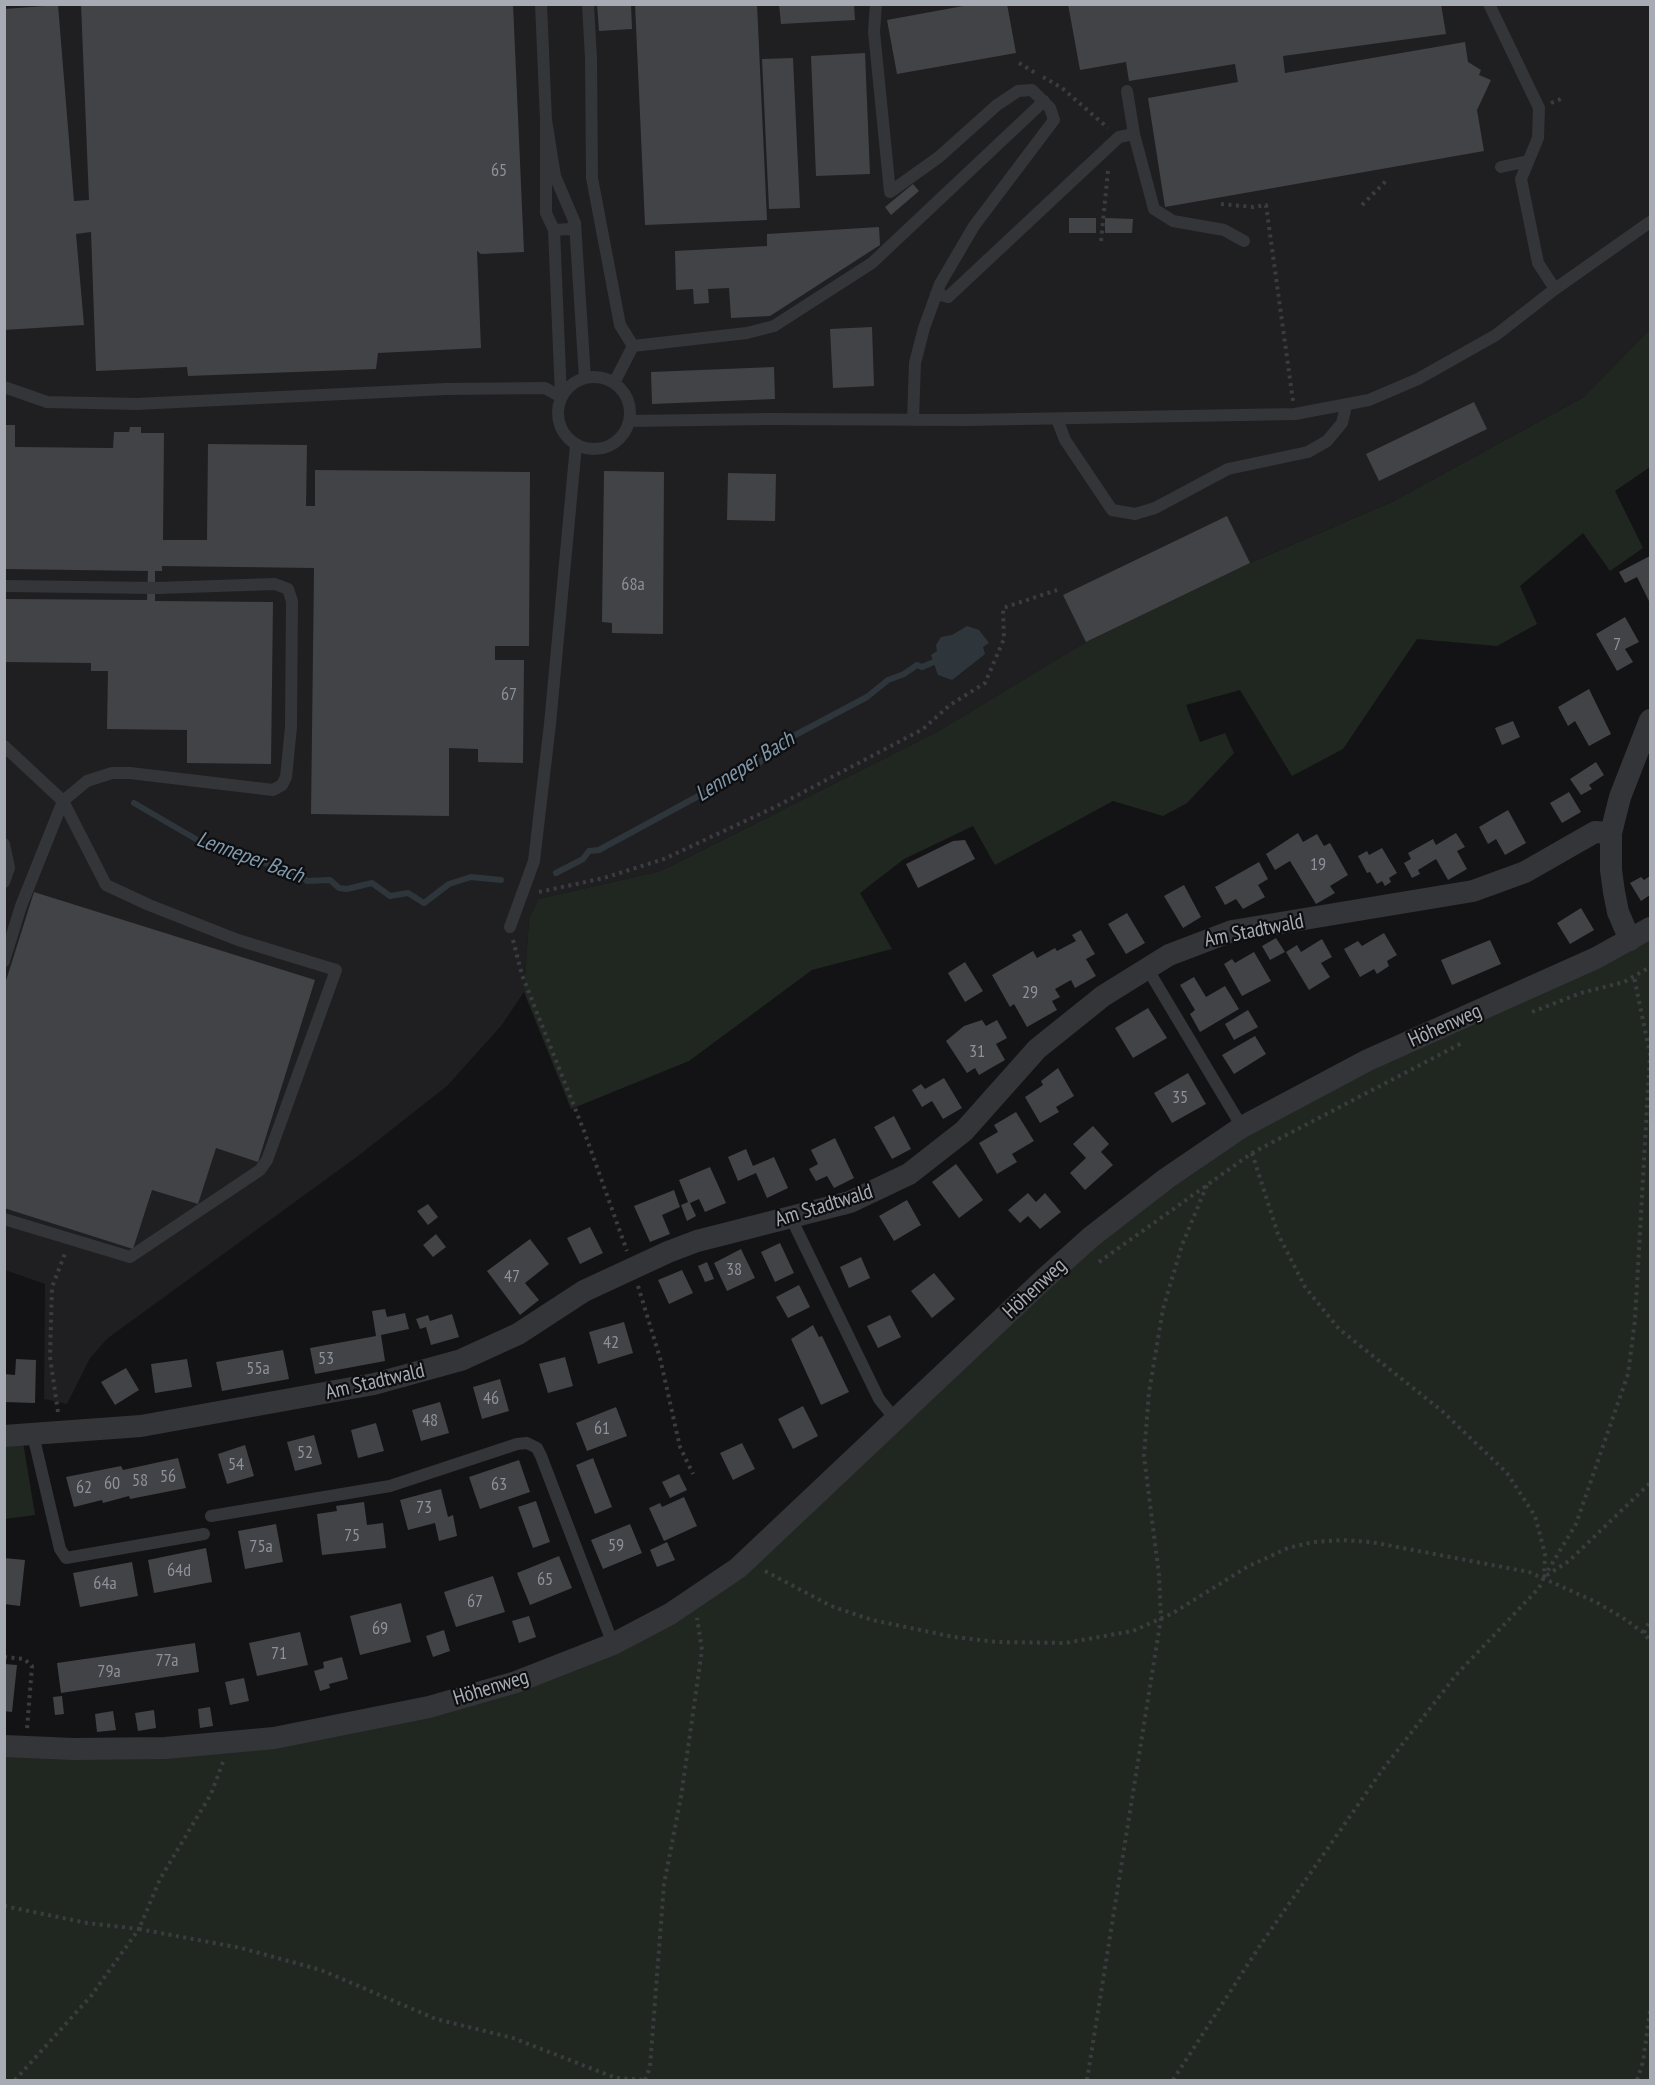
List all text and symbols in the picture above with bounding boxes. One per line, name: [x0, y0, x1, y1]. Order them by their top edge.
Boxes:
house number: 65: [491, 160, 507, 182]
house number: 68a: [621, 574, 645, 596]
house number: 7: [1613, 634, 1621, 656]
house number: 67: [501, 684, 517, 706]
water label: Lenneper Bach: [691, 726, 799, 808]
water label: Lenneper Bach: [193, 826, 307, 890]
house number: 19: [1310, 854, 1326, 876]
street label: Am Stadtwald: [1202, 909, 1306, 953]
house number: 29: [1022, 982, 1038, 1004]
street label: Höhenweg: [1405, 999, 1485, 1053]
house number: 31: [969, 1041, 985, 1063]
house number: 35: [1172, 1087, 1188, 1109]
street label: Am Stadtwald: [772, 1179, 876, 1233]
street label: Höhenweg: [998, 1253, 1072, 1325]
house number: 38: [726, 1259, 742, 1281]
house number: 47: [504, 1266, 520, 1288]
house number: 42: [603, 1332, 619, 1354]
house number: 53: [318, 1348, 334, 1370]
house number: 55a: [246, 1358, 270, 1380]
street label: Am Stadtwald: [323, 1358, 427, 1406]
house number: 46: [483, 1388, 499, 1410]
house number: 48: [422, 1410, 438, 1432]
house number: 61: [594, 1418, 610, 1440]
house number: 52: [297, 1442, 313, 1464]
house number: 54: [228, 1454, 244, 1476]
house number: 56: [160, 1466, 176, 1488]
house number: 58: [132, 1470, 148, 1492]
house number: 60: [104, 1473, 120, 1495]
house number: 63: [491, 1474, 507, 1496]
house number: 62: [76, 1477, 92, 1499]
house number: 73: [416, 1497, 432, 1519]
house number: 75: [344, 1525, 360, 1547]
house number: 59: [608, 1535, 624, 1557]
house number: 75a: [249, 1536, 273, 1558]
house number: 64d: [167, 1560, 191, 1582]
house number: 65: [537, 1569, 553, 1591]
house number: 64a: [93, 1573, 117, 1595]
house number: 67: [467, 1591, 483, 1613]
house number: 69: [372, 1618, 388, 1640]
house number: 71: [271, 1643, 287, 1665]
house number: 77a: [155, 1650, 179, 1672]
house number: 79a: [97, 1661, 121, 1683]
street label: Höhenweg: [450, 1665, 532, 1711]

